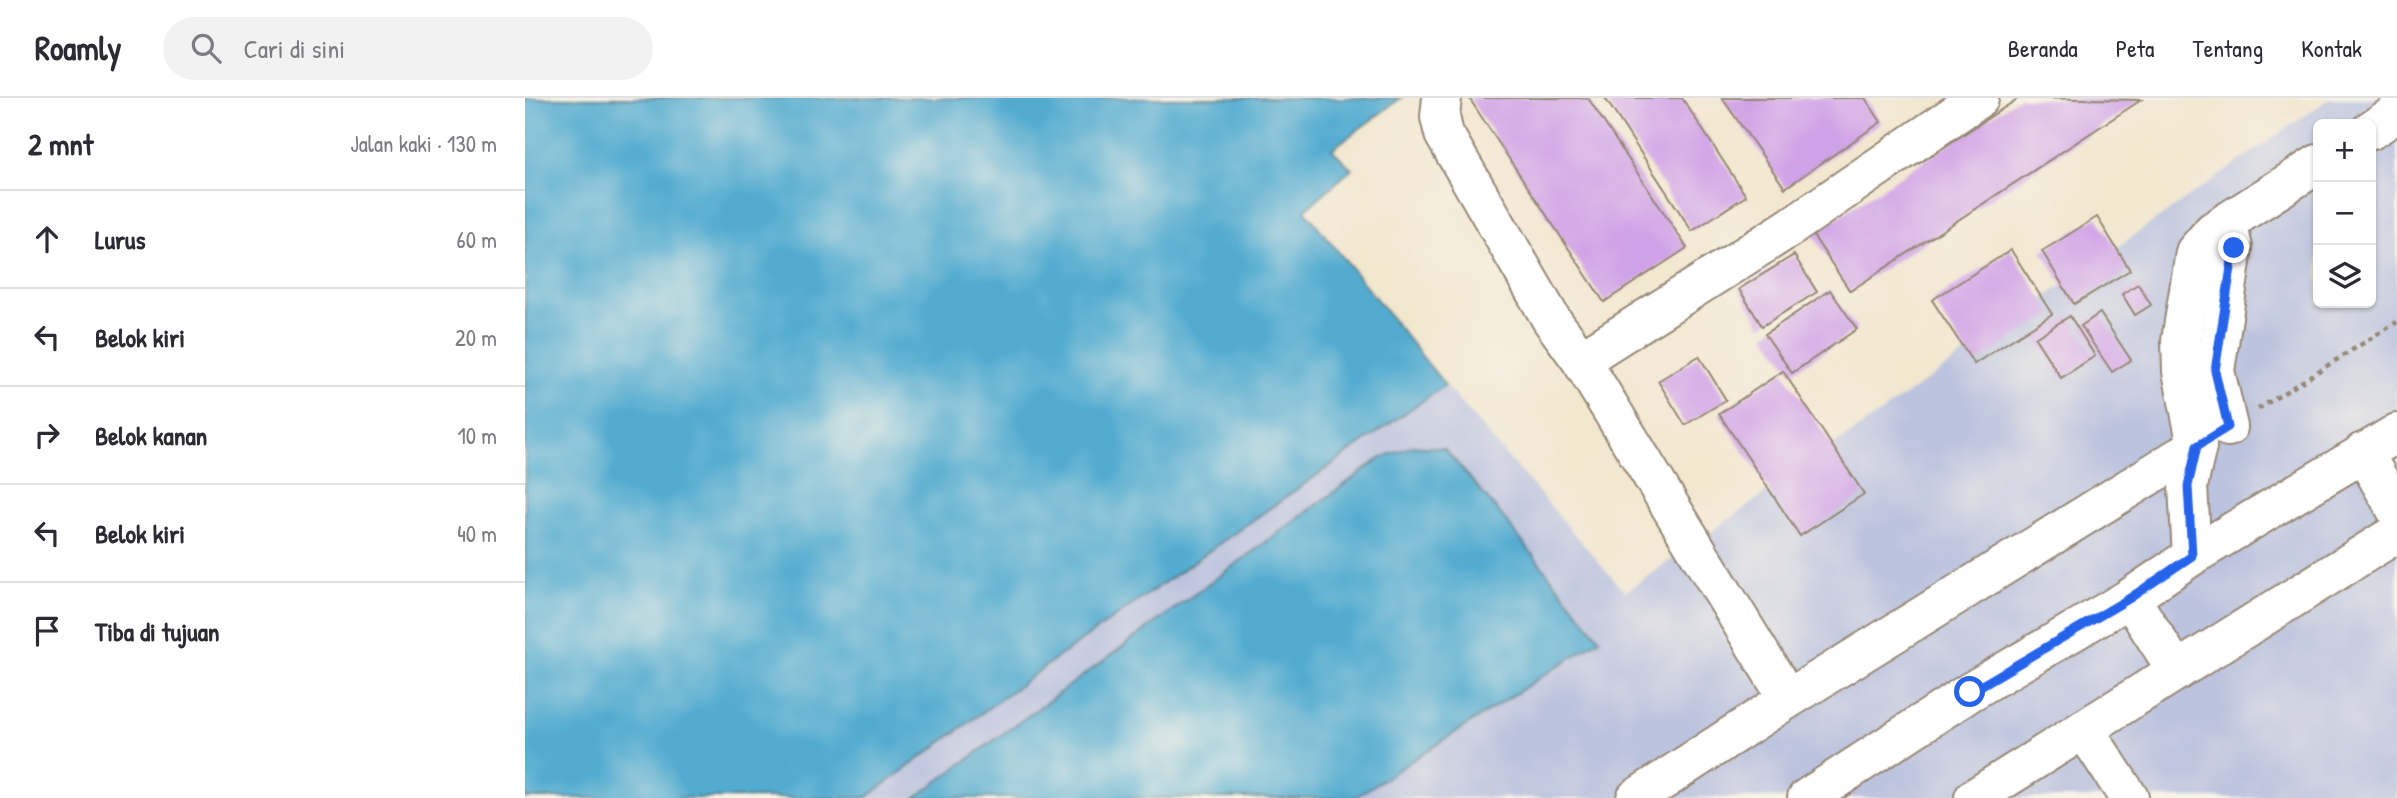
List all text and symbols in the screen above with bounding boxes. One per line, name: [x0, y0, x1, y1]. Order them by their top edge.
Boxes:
search box: [163, 17, 653, 80]
text: Roamly: [35, 26, 121, 70]
icon: search: [187, 29, 225, 67]
text: Cari di sini: [243, 31, 345, 66]
text: Beranda: [2008, 32, 2078, 64]
text: Peta: [2116, 32, 2154, 64]
text: Tentang: [2192, 32, 2263, 64]
text: Kontak: [2301, 32, 2362, 64]
map controls: [2313, 119, 2376, 308]
button: +: [2313, 119, 2376, 182]
text: 2 mnt: [28, 124, 93, 164]
text: Jalan kaki · 130 m: [350, 128, 497, 159]
button: −: [2313, 182, 2376, 245]
icon: ahead: [28, 220, 66, 258]
text: Lurus: [95, 222, 146, 257]
text: 60 m: [457, 224, 497, 255]
route end: [2218, 232, 2249, 263]
button: layers: [2313, 245, 2376, 308]
icon: left: [28, 318, 66, 356]
text: Belok kiri: [95, 320, 185, 355]
text: 20 m: [455, 322, 497, 353]
icon: right: [28, 416, 66, 454]
text: Belok kanan: [95, 418, 207, 453]
text: 10 m: [457, 420, 497, 451]
icon: left: [28, 514, 66, 552]
text: Belok kiri: [95, 516, 185, 551]
text: 40 m: [457, 518, 497, 549]
icon: arrive: [28, 612, 66, 650]
text: Tiba di tujuan: [95, 614, 220, 649]
route start: [1954, 676, 1985, 707]

